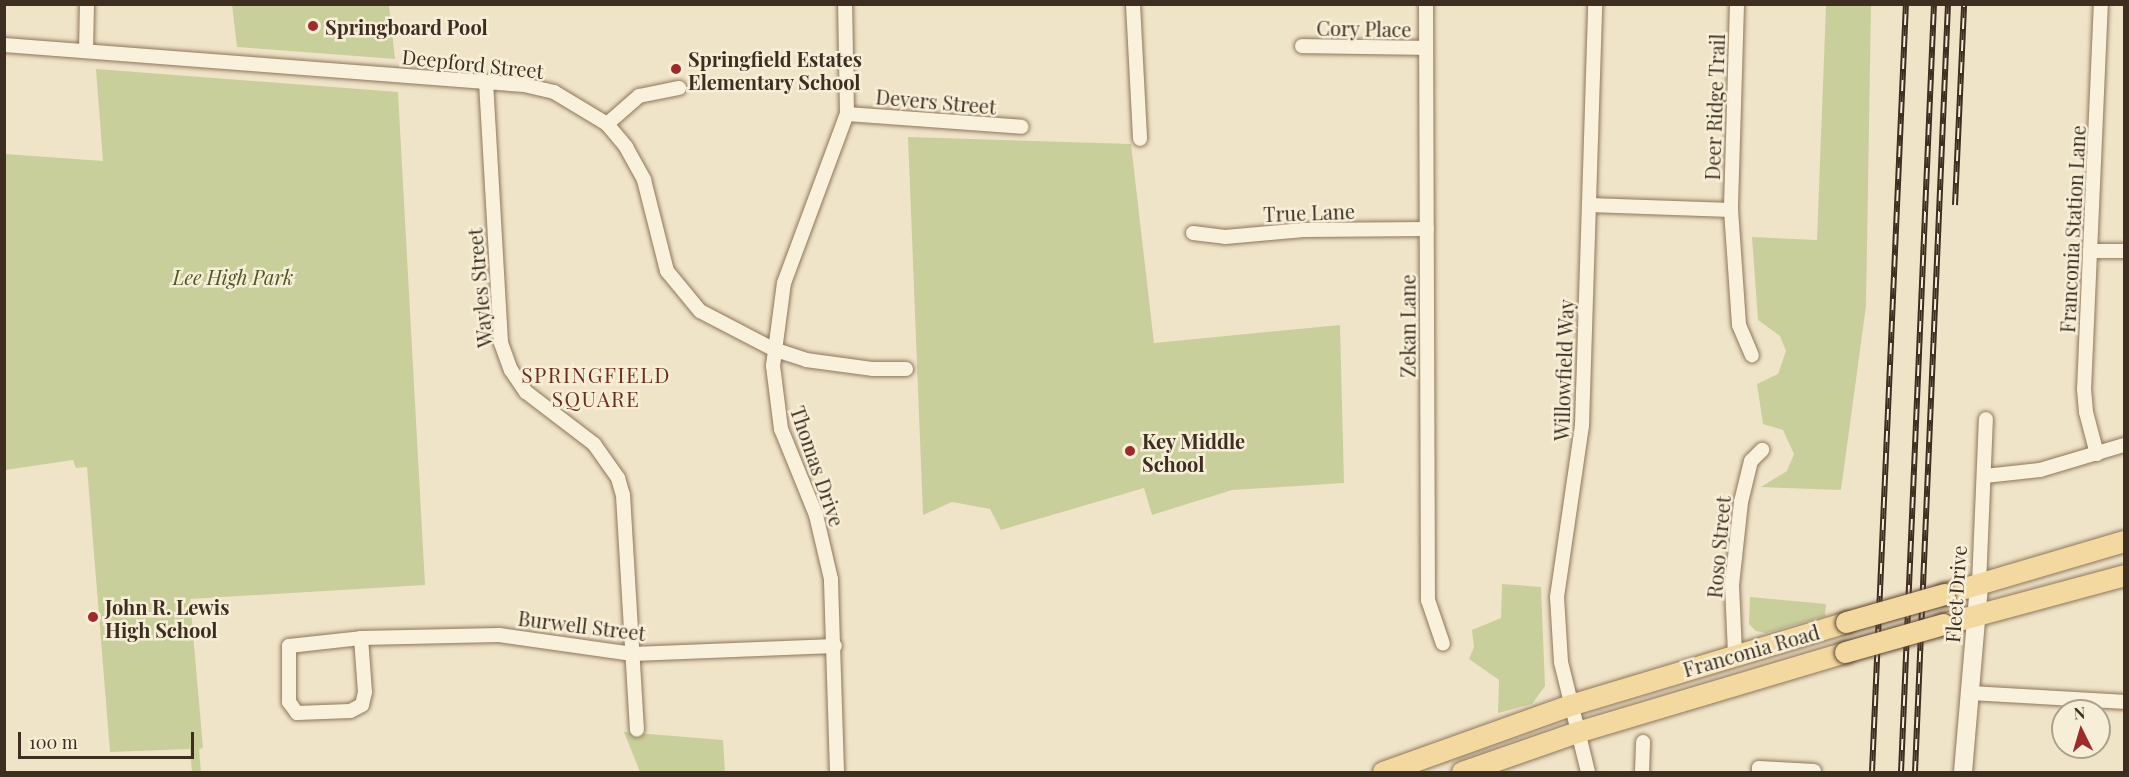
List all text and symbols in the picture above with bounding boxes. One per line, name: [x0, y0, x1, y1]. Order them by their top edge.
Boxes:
place label: Springboard Pool: [325, 14, 488, 38]
street label: Cory Place: [1316, 15, 1412, 41]
marker: Springboard Pool: [306, 19, 320, 33]
street label: Deer Ridge Trail: [1699, 33, 1729, 181]
street label: Deepford Street: [401, 44, 545, 82]
place label: Springfield Estates Elementary School: [688, 46, 862, 93]
marker: Springfield Estates Elementary School: [669, 62, 683, 76]
street label: Devers Street: [875, 84, 997, 118]
street label: Franconia Station Lane: [2055, 124, 2089, 334]
street label: True Lane: [1263, 198, 1355, 226]
street label: Wayles Street: [462, 227, 496, 349]
park label: Lee High Park: [173, 264, 293, 288]
street label: Zekan Lane: [1395, 274, 1419, 378]
street label: Willowfield Way: [1549, 298, 1577, 442]
district label: SPRINGFIELD SQUARE: [521, 361, 671, 411]
street label: Thomas Drive: [786, 403, 850, 529]
place label: Key Middle School: [1142, 428, 1246, 475]
marker: Key Middle School: [1123, 444, 1137, 458]
street label: Roso Street: [1702, 495, 1734, 599]
street label: Fleet Drive: [1940, 544, 1970, 644]
place label: John R. Lewis High School: [105, 594, 229, 641]
street label: Burwell Street: [517, 605, 647, 645]
marker: John R. Lewis High School: [86, 610, 100, 624]
street label: Franconia Road: [1680, 619, 1822, 681]
north arrow: [2051, 699, 2111, 759]
text: N: [2073, 702, 2086, 724]
scale bar: [21, 720, 196, 758]
text: 100 m: [29, 730, 78, 754]

